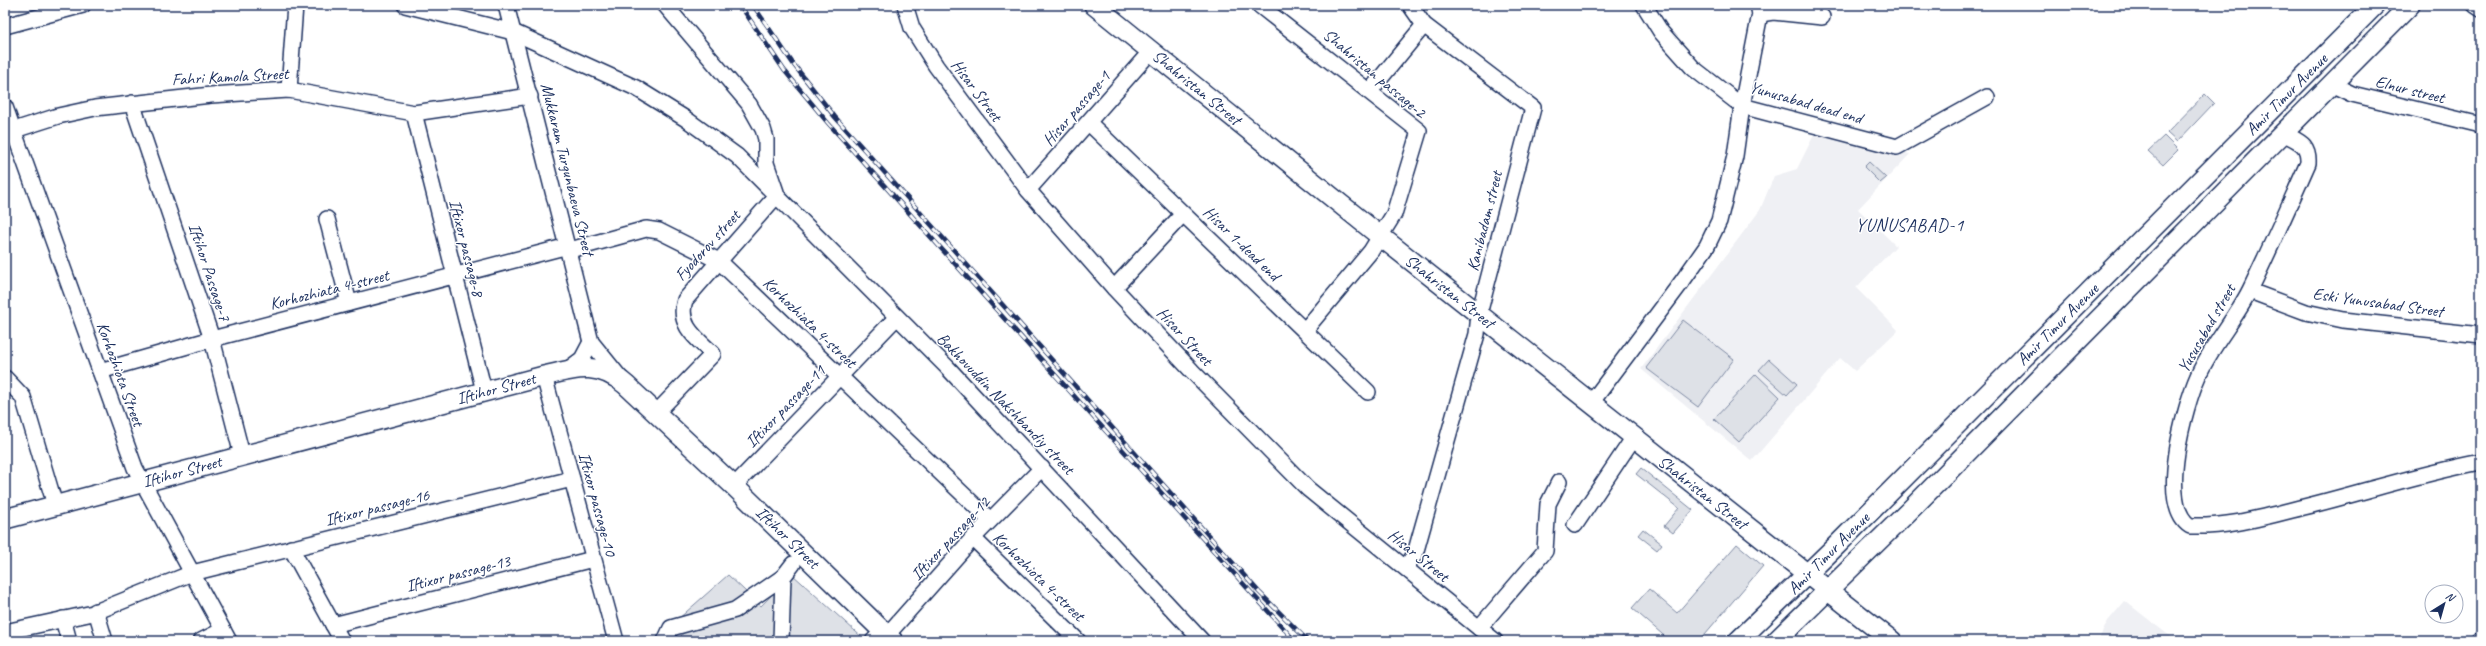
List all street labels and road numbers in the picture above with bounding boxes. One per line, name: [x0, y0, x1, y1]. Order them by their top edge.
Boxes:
street label: Shahristan passage-2: [1319, 24, 1432, 123]
street label: Shahristan Street: [1148, 45, 1247, 131]
street label: Amir Timur Avenue: [2241, 48, 2333, 140]
street label: Hisar Street: [946, 55, 1008, 127]
street label: Fahri Kamola Street: [171, 63, 291, 90]
street label: Hisar passage-1: [1038, 65, 1116, 150]
street label: Elnur street: [2373, 71, 2449, 109]
street label: Yunusabad dead end: [1747, 76, 1868, 129]
street label: Mukkaram Turgunbaeva Street: [536, 81, 600, 260]
street label: Kanibadam street: [1462, 167, 1508, 273]
street label: Iftixor passage-8: [444, 197, 489, 301]
street label: Hisar 1-dead end: [1199, 202, 1286, 287]
street label: Fyodorov street: [670, 204, 746, 285]
street label: Iftihor Passage-7: [184, 220, 236, 325]
street label: Shahristan Street: [1401, 250, 1501, 334]
street label: Korhozhiаta 4-street: [267, 264, 393, 314]
street label: Korhozhiаta 4-street: [759, 272, 862, 374]
street label: Amir Timur Avenue: [2012, 278, 2104, 370]
street label: Yususabad street: [2173, 278, 2241, 376]
street label: Eski Yunusabad Street: [2311, 283, 2447, 322]
street label: Hisar Street: [1152, 303, 1219, 372]
street label: Korhozhiota Street: [92, 319, 150, 431]
street label: Bakhovuddin Nakshbandiy street: [932, 328, 1081, 480]
street label: Iftixor passage-11: [741, 360, 831, 452]
street label: Iftihor Street: [454, 367, 540, 409]
street label: Iftihor Street: [140, 450, 226, 492]
street label: Iftixor passage-10: [574, 450, 622, 560]
street label: Shahristan Street: [1654, 451, 1754, 535]
street label: Iftixor passage-16: [323, 484, 433, 531]
street label: Iftixor passage-12: [906, 491, 995, 585]
street label: Iftihor Street: [751, 502, 826, 575]
street label: Amir Timur Avenue: [1783, 507, 1875, 599]
street label: Hisar Street: [1384, 524, 1455, 588]
street label: Korhozhiota 4-street: [988, 527, 1091, 627]
street label: Iftixor passage-13: [404, 550, 514, 597]

